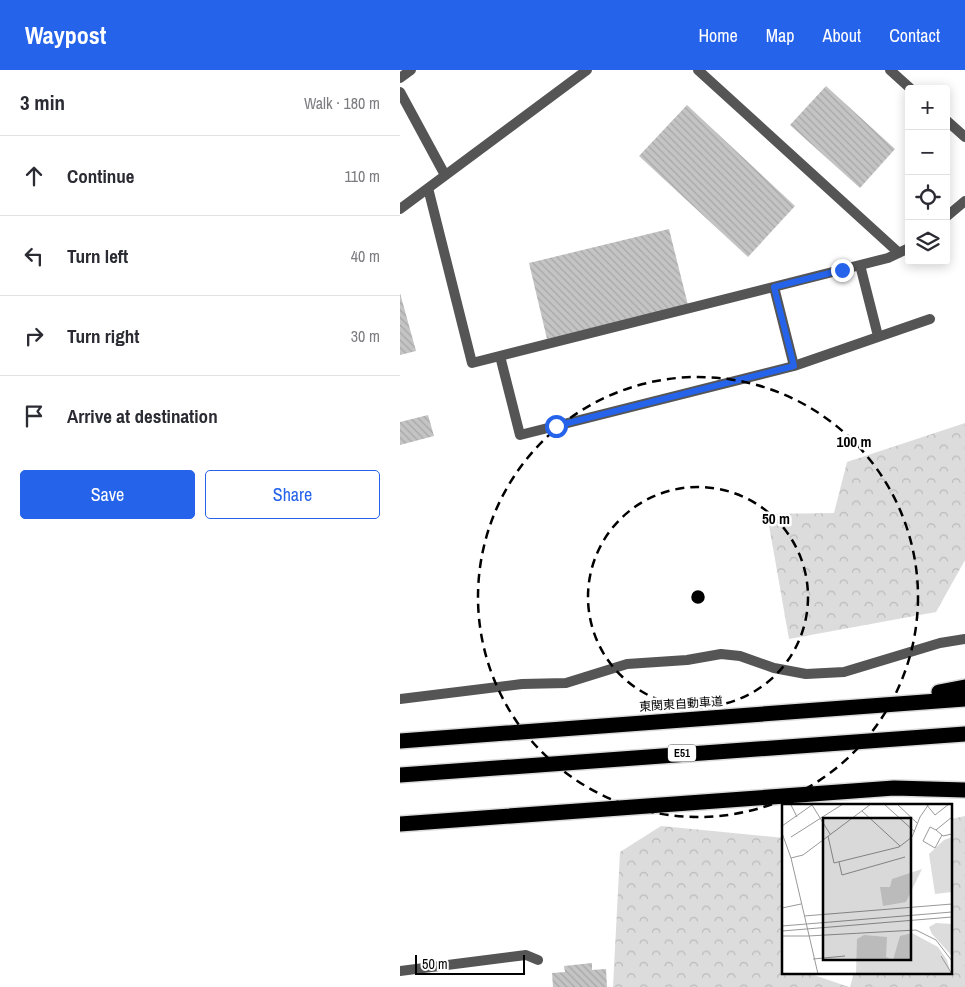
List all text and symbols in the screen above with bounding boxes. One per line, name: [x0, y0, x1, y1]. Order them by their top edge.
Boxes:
text: Waypost: [25, 19, 106, 51]
text: Home: [698, 23, 738, 48]
text: Map: [766, 23, 795, 48]
text: About: [823, 23, 861, 48]
text: Contact: [889, 23, 940, 48]
map controls: [905, 85, 950, 265]
button: +: [905, 85, 950, 130]
text: 3 min: [20, 88, 65, 117]
text: Walk · 180 m: [304, 92, 380, 114]
button: −: [905, 130, 950, 175]
icon: ahead: [20, 162, 48, 190]
text: Continue: [67, 163, 135, 189]
text: 110 m: [344, 165, 380, 187]
button: locate: [905, 175, 950, 220]
button: layers: [905, 220, 950, 265]
icon: left: [20, 242, 48, 270]
text: Turn left: [67, 243, 128, 269]
text: 40 m: [351, 245, 380, 267]
route end: [831, 259, 854, 282]
icon: right: [20, 322, 48, 350]
text: Turn right: [67, 323, 139, 349]
text: 30 m: [351, 325, 380, 347]
icon: arrive: [20, 402, 48, 430]
text: Arrive at destination: [67, 403, 218, 429]
route start: [545, 415, 568, 438]
text: 100 m: [837, 431, 871, 452]
button: Save: [20, 470, 195, 519]
button: Share: [205, 470, 380, 519]
text: 50 m: [762, 508, 790, 529]
centre of rings: [689, 588, 707, 606]
street label: 東関東自動車道: [639, 693, 723, 715]
road number: E51: [668, 744, 696, 761]
inset map: [782, 804, 952, 974]
scale bar: [415, 952, 525, 975]
text: 50 m: [422, 955, 448, 973]

